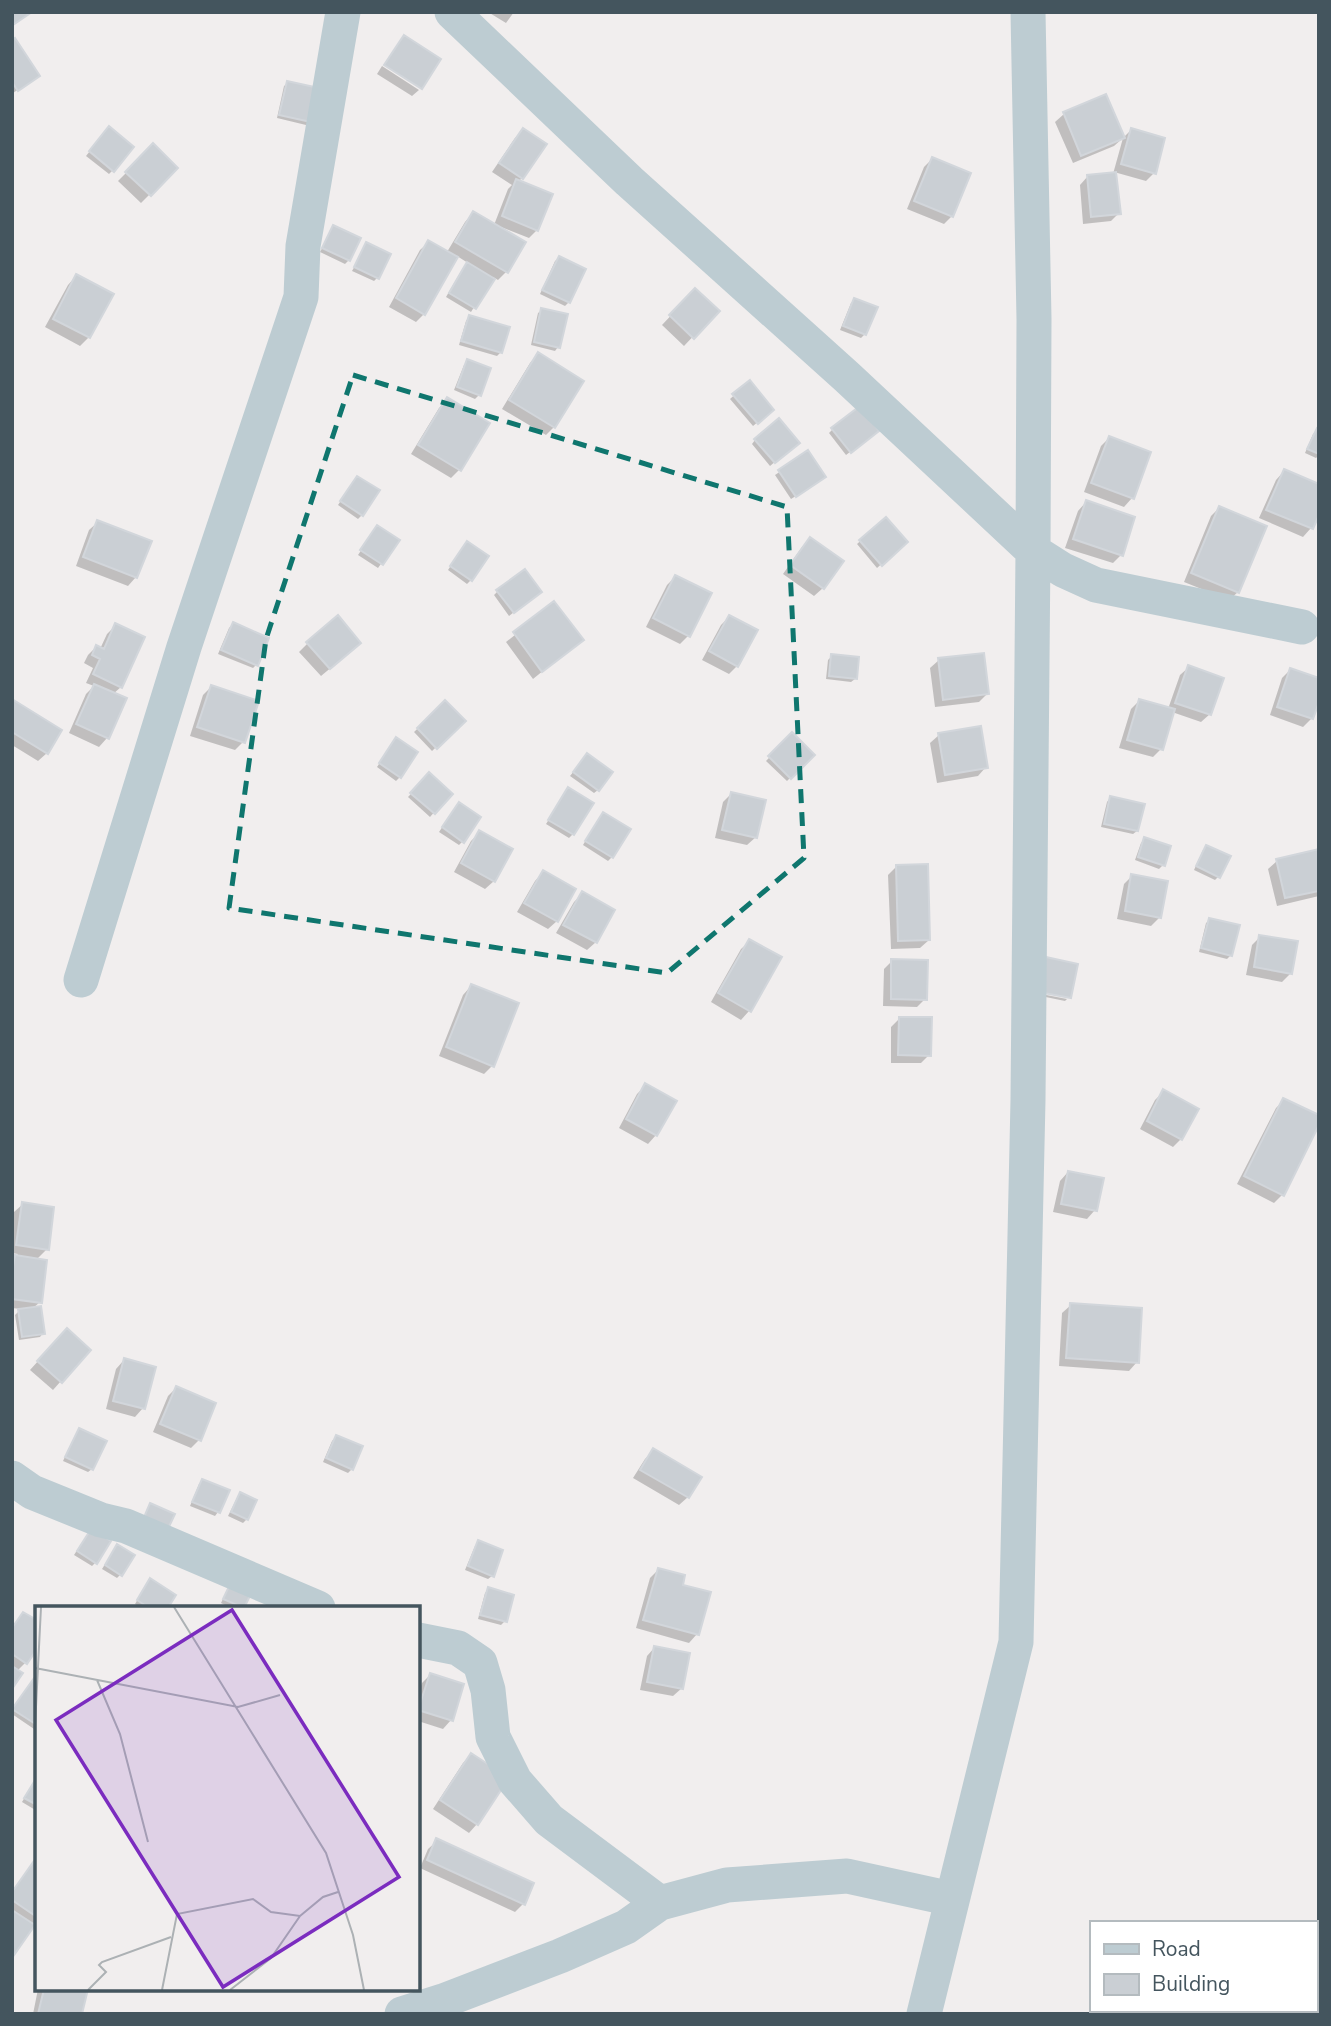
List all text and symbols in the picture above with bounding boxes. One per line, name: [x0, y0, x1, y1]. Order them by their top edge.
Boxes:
inset map: [35, 1606, 420, 1991]
legend: [1090, 1921, 1317, 2012]
text: Road: [1152, 1935, 1201, 1963]
text: Building: [1152, 1970, 1230, 1998]

